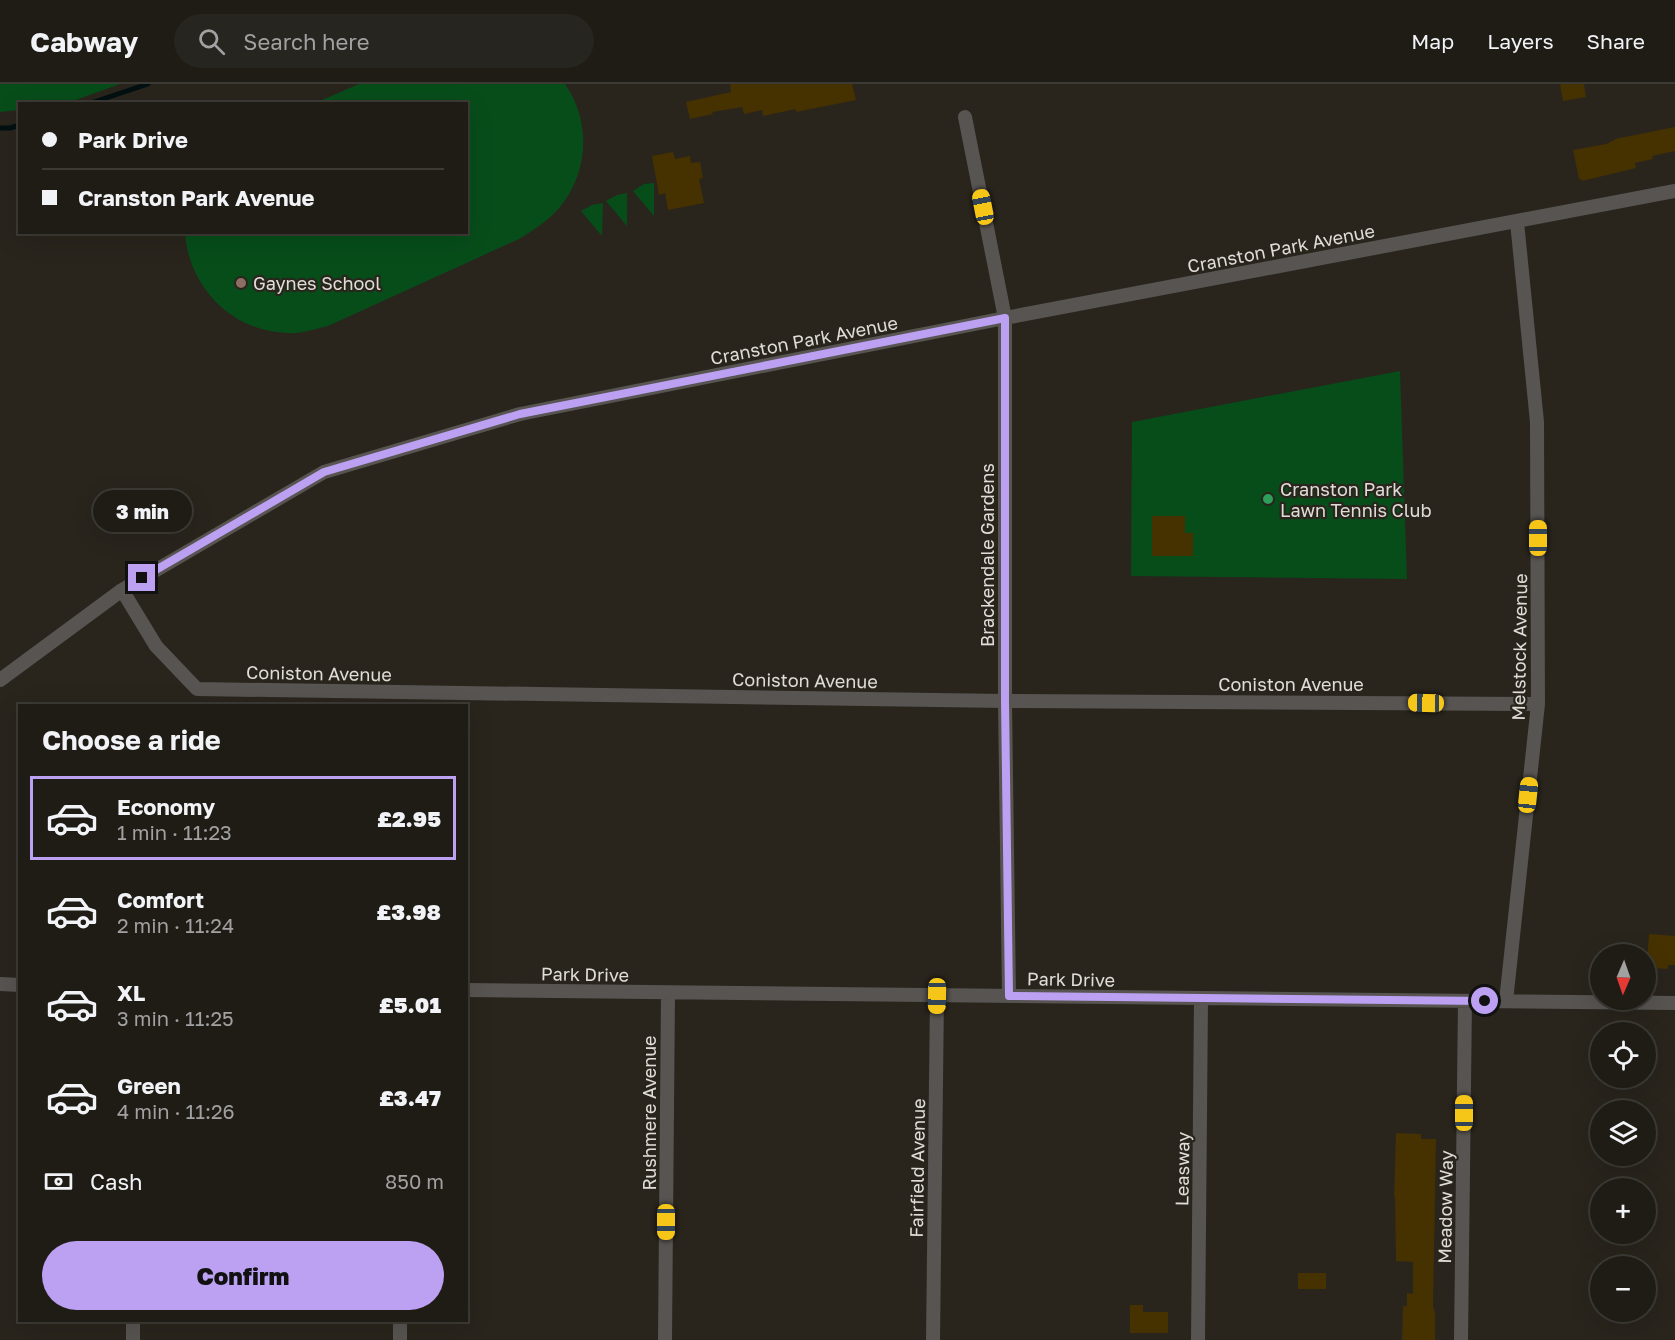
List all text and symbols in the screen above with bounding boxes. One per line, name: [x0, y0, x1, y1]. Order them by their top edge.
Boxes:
search box: [174, 14, 594, 68]
text: Cabway: [30, 25, 138, 58]
icon: search: [195, 25, 228, 58]
text: Search here: [243, 28, 369, 55]
text: Map: [1411, 28, 1454, 54]
text: Layers: [1487, 28, 1554, 54]
text: Share: [1587, 28, 1645, 54]
text: Park Drive: [78, 126, 188, 153]
text: Cranston Park Avenue: [78, 184, 315, 211]
car: [971, 188, 995, 226]
street label: Cranston Park Avenue: [1185, 219, 1377, 277]
place label: Gaynes School: [253, 272, 381, 294]
marker: Gaynes School: [234, 276, 248, 290]
street label: Cranston Park Avenue: [708, 311, 900, 369]
street label: Brackendale Gardens: [976, 463, 998, 647]
place label: Cranston Park Lawn Tennis Club: [1280, 478, 1432, 521]
callout: 3 min: [92, 491, 192, 533]
marker: Cranston Park Lawn Tennis Club: [1261, 492, 1275, 506]
text: 3 min: [116, 499, 169, 523]
car: [1529, 520, 1547, 556]
route end: [128, 564, 155, 591]
street label: Melstock Avenue: [1507, 573, 1531, 721]
street label: Coniston Avenue: [246, 661, 392, 685]
street label: Coniston Avenue: [732, 668, 878, 692]
street label: Coniston Avenue: [1218, 673, 1364, 695]
car: [1408, 694, 1444, 712]
text: Choose a ride: [42, 724, 221, 756]
car: [1517, 776, 1539, 814]
icon: car: [45, 791, 99, 845]
text: Economy: [117, 793, 215, 820]
text: £2.95: [377, 805, 441, 832]
text: 1 min · 11:23: [117, 820, 232, 844]
icon: car: [45, 884, 99, 938]
text: Comfort: [117, 886, 204, 913]
text: £3.98: [377, 898, 441, 925]
text: 2 min · 11:24: [117, 913, 234, 937]
north arrow: [1590, 944, 1656, 1010]
map controls: [1590, 944, 1656, 1322]
street label: Park Drive: [541, 962, 629, 986]
street label: Park Drive: [1027, 967, 1115, 991]
icon: car: [45, 977, 99, 1031]
car: [928, 978, 946, 1014]
text: XL: [117, 979, 145, 1006]
route start: [1471, 987, 1498, 1014]
text: £5.01: [379, 991, 441, 1018]
text: 3 min · 11:25: [117, 1006, 234, 1030]
button: locate: [1590, 1022, 1656, 1088]
street label: Rushmere Avenue: [638, 1035, 660, 1191]
icon: car: [45, 1070, 99, 1124]
text: Green: [117, 1072, 181, 1099]
text: £3.47: [379, 1084, 441, 1111]
car: [1455, 1095, 1473, 1131]
street label: Fairfield Avenue: [905, 1098, 929, 1238]
text: 4 min · 11:26: [117, 1099, 235, 1123]
button: layers: [1590, 1100, 1656, 1166]
street label: Leasway: [1170, 1132, 1194, 1206]
street label: Meadow Way: [1433, 1150, 1457, 1264]
icon: cash: [42, 1165, 75, 1198]
text: Cash: [90, 1168, 143, 1195]
text: 850 m: [385, 1169, 444, 1193]
button: +: [1590, 1178, 1656, 1244]
car: [657, 1204, 675, 1240]
button: Confirm: [42, 1241, 444, 1310]
button: −: [1590, 1256, 1656, 1322]

